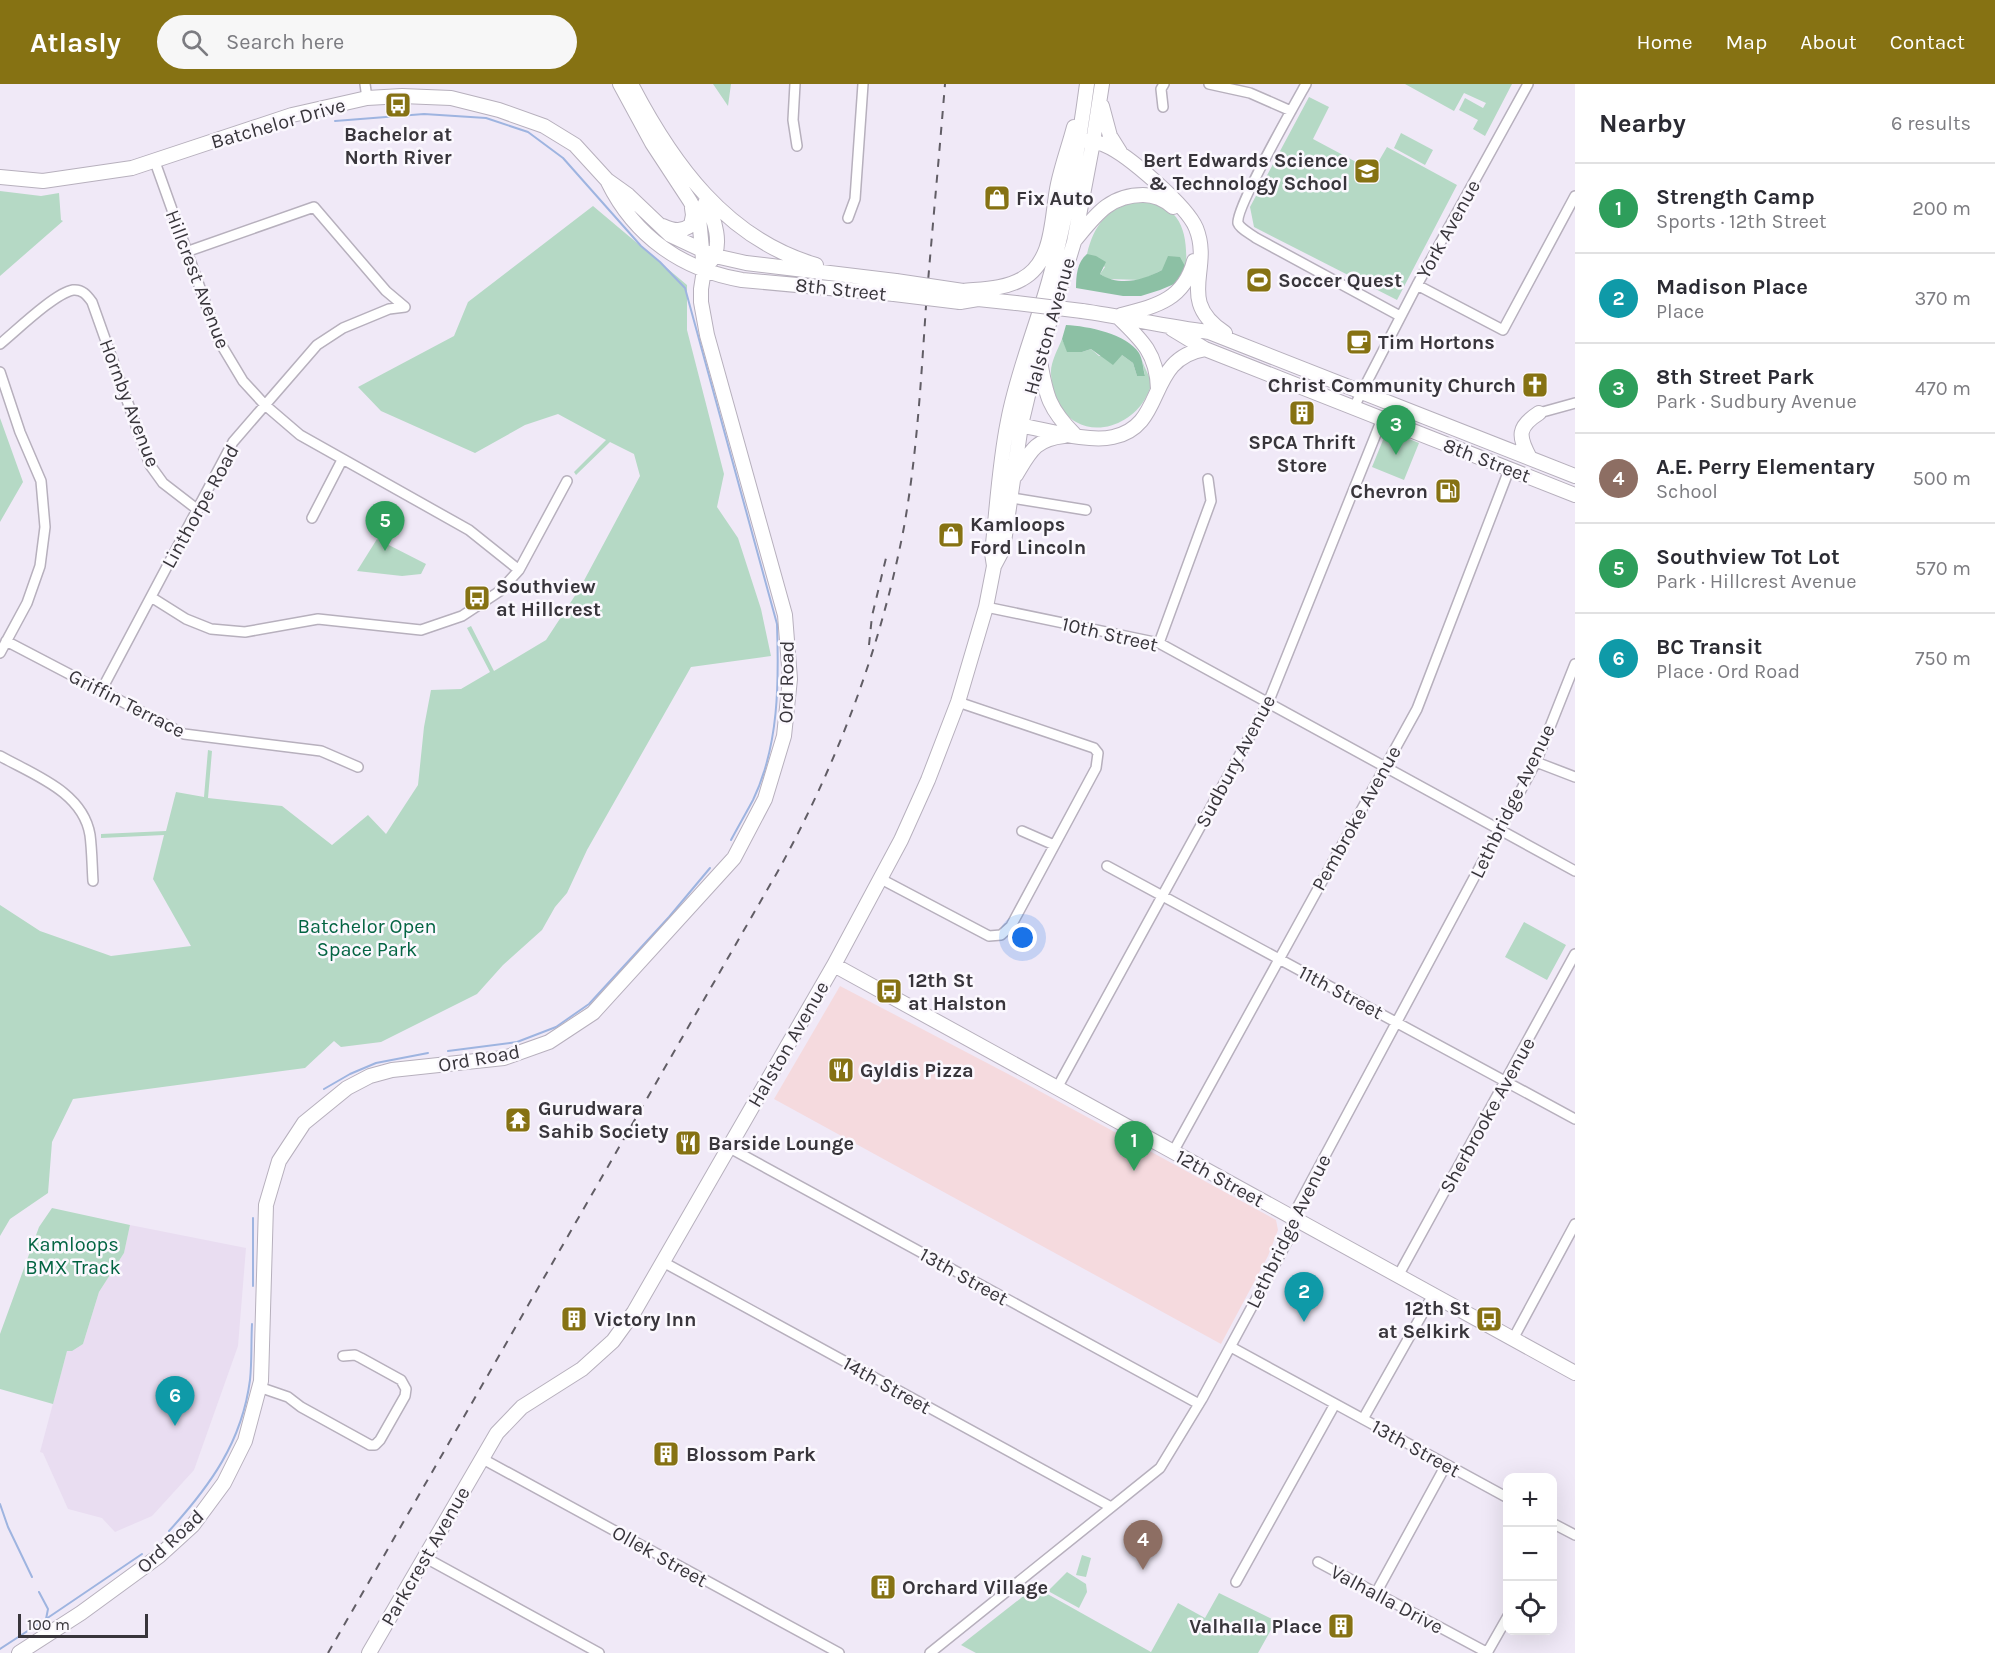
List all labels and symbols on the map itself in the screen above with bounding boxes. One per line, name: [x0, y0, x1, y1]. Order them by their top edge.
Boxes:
bus stop icon: Bachelor at North River: [383, 90, 413, 120]
street label: Batchelor Drive: [208, 93, 348, 154]
place label: Bachelor at North River: [344, 123, 452, 169]
place label: Bert Edwards Science & Technology School: [1143, 149, 1348, 195]
school or university icon: Bert Edwards Science & Technology School: [1352, 156, 1382, 186]
street label: York Avenue: [1412, 176, 1485, 283]
shop icon: Fix Auto: [982, 183, 1012, 213]
place label: Fix Auto: [1016, 187, 1094, 210]
street label: Hillcrest Avenue: [160, 206, 235, 352]
street label: Halston Avenue: [1019, 255, 1080, 397]
sports icon: Soccer Quest: [1244, 265, 1274, 295]
place label: Soccer Quest: [1278, 269, 1402, 292]
street label: 8th Street: [794, 273, 888, 306]
cafe icon: Tim Hortons: [1344, 327, 1374, 357]
place label: Tim Hortons: [1378, 331, 1495, 354]
street label: Hornby Avenue: [95, 336, 165, 470]
church icon: Christ Community Church: [1520, 370, 1550, 400]
place label: Christ Community Church: [1268, 374, 1516, 397]
building icon: SPCA Thrift Store: [1287, 398, 1317, 428]
pin: 3: [1376, 406, 1416, 455]
place label: SPCA Thrift Store: [1248, 431, 1356, 477]
street label: 8th Street: [1440, 433, 1534, 488]
street label: Linthorpe Road: [157, 440, 244, 572]
fuel station icon: Chevron: [1433, 476, 1463, 506]
place label: Chevron: [1350, 480, 1428, 503]
pin: 5: [366, 502, 404, 551]
place label: Kamloops Ford Lincoln: [970, 513, 1086, 559]
shop icon: Kamloops Ford Lincoln: [936, 520, 966, 550]
place label: Southview at Hillcrest: [496, 575, 601, 621]
bus stop icon: Southview at Hillcrest: [462, 583, 492, 613]
street label: 10th Street: [1060, 612, 1161, 657]
street label: Ord Road: [774, 640, 799, 724]
street label: Griffin Terrace: [65, 664, 189, 743]
street label: Sudbury Avenue: [1191, 691, 1280, 832]
street label: Lethbridge Avenue: [1465, 721, 1560, 882]
street label: Pembroke Avenue: [1307, 742, 1406, 895]
park label: Batchelor Open Space Park: [297, 915, 437, 961]
your location: [1008, 923, 1037, 952]
street label: 11th Street: [1295, 961, 1387, 1025]
place label: 12th St at Halston: [908, 969, 1007, 1015]
bus stop icon: 12th St at Halston: [874, 976, 904, 1006]
street label: Halston Avenue: [743, 977, 834, 1111]
street label: Sherbrooke Avenue: [1435, 1033, 1540, 1197]
street label: Ord Road: [436, 1040, 522, 1077]
restaurant icon: Gyldis Pizza: [826, 1055, 856, 1085]
place label: Gyldis Pizza: [860, 1059, 974, 1082]
place label: Gurudwara Sahib Society: [538, 1097, 669, 1143]
temple icon: Gurudwara Sahib Society: [503, 1105, 533, 1135]
pin: 1: [1114, 1122, 1154, 1171]
restaurant icon: Barside Lounge: [673, 1128, 703, 1158]
place label: Barside Lounge: [708, 1132, 854, 1155]
street label: 12th Street: [1172, 1145, 1268, 1212]
street label: Lethbridge Avenue: [1241, 1151, 1336, 1312]
park label: Kamloops BMX Track: [25, 1233, 121, 1279]
street label: 13th Street: [915, 1243, 1012, 1310]
pin: 2: [1284, 1272, 1324, 1322]
place label: 12th St at Selkirk: [1378, 1297, 1470, 1343]
building icon: Victory Inn: [559, 1304, 589, 1334]
bus stop icon: 12th St at Selkirk: [1474, 1304, 1504, 1334]
place label: Victory Inn: [594, 1308, 696, 1331]
street label: 14th Street: [839, 1352, 935, 1419]
pin: 6: [156, 1376, 195, 1426]
street label: 13th Street: [1367, 1415, 1464, 1482]
building icon: Blossom Park: [651, 1439, 681, 1469]
place label: Blossom Park: [686, 1443, 816, 1466]
street label: Parkcrest Avenue: [376, 1483, 475, 1630]
street label: Ord Road: [132, 1505, 208, 1578]
pin: 4: [1124, 1520, 1162, 1570]
street label: Ollek Street: [608, 1521, 712, 1592]
street label: Valhalla Drive: [1327, 1560, 1447, 1639]
building icon: Orchard Village: [868, 1572, 898, 1602]
place label: Orchard Village: [902, 1576, 1048, 1599]
scale bar: [18, 1611, 148, 1638]
building icon: Valhalla Place: [1326, 1611, 1356, 1641]
place label: Valhalla Place: [1189, 1615, 1322, 1638]

